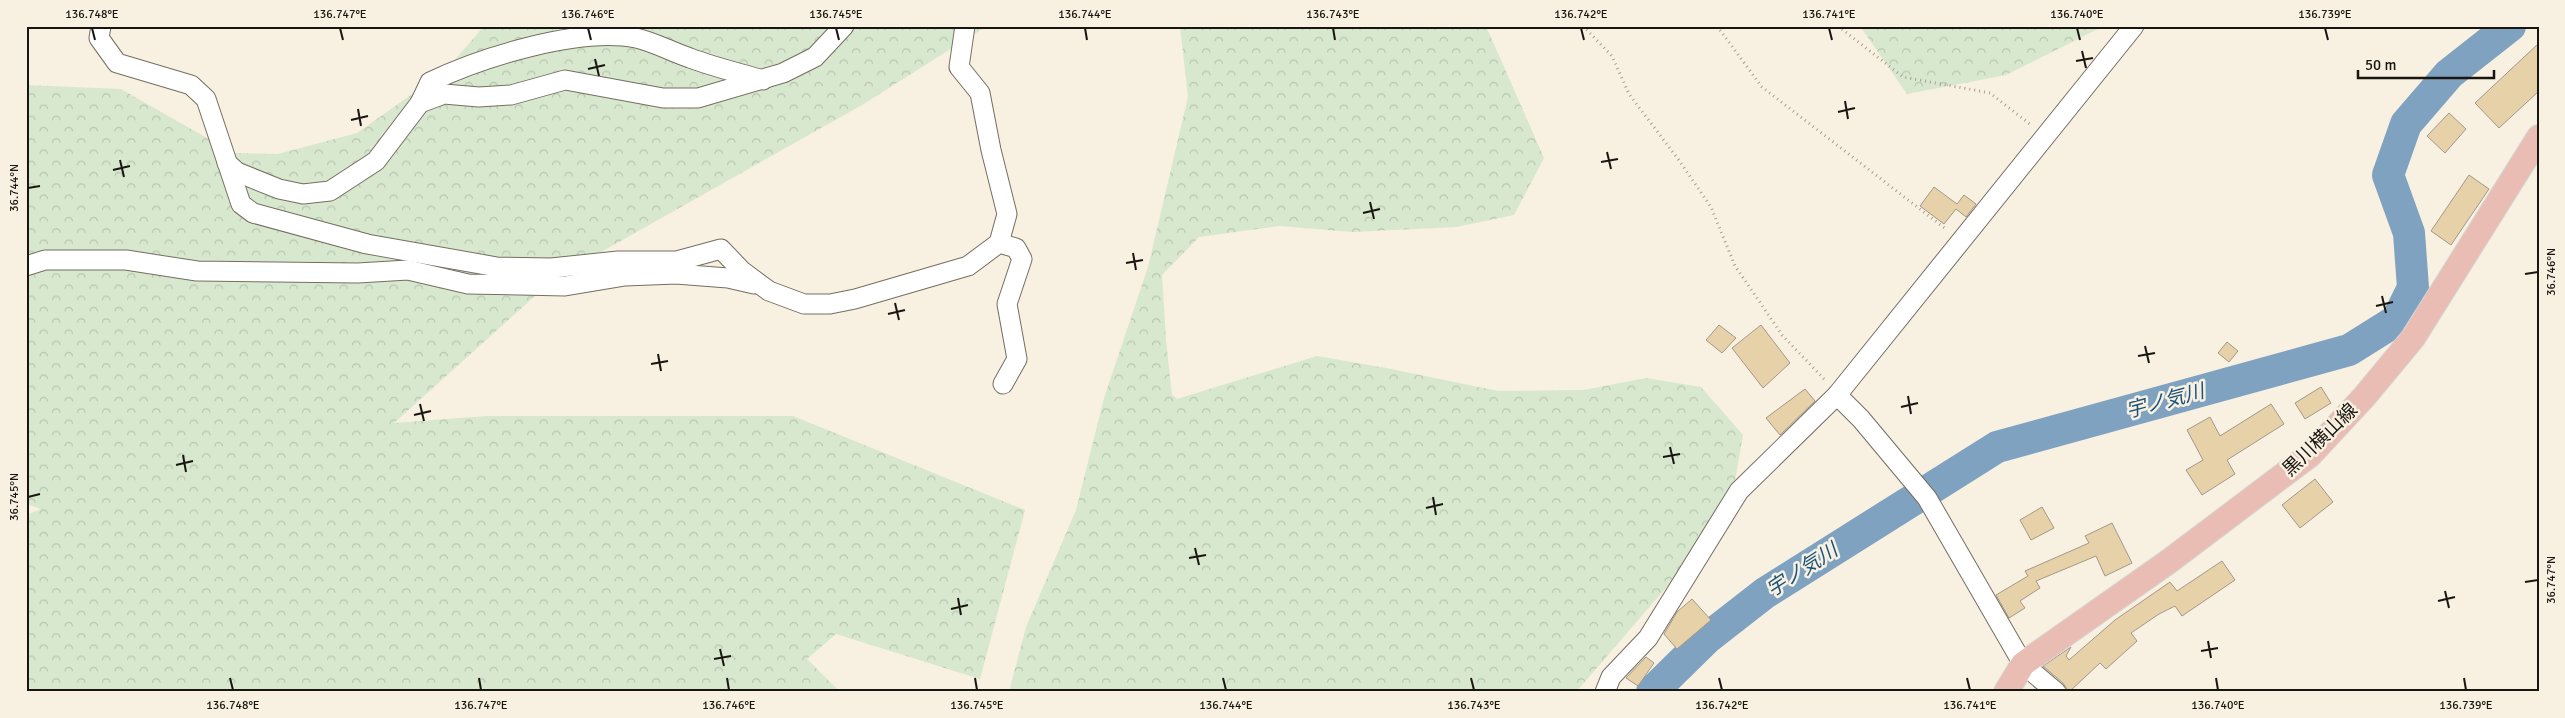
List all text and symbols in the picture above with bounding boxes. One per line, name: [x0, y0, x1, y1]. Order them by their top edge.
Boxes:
text: 136.748°E: [65, 7, 119, 22]
text: 136.747°E: [313, 7, 367, 22]
text: 136.746°E: [561, 7, 615, 22]
text: 136.745°E: [809, 7, 863, 22]
text: 136.744°E: [1058, 7, 1112, 22]
text: 136.743°E: [1306, 7, 1360, 22]
text: 136.742°E: [1554, 7, 1608, 22]
text: 136.741°E: [1802, 7, 1856, 22]
text: 136.740°E: [2050, 7, 2104, 22]
text: 136.739°E: [2298, 7, 2352, 22]
scale bar: [2358, 48, 2494, 80]
text: 50 m: [2365, 56, 2396, 74]
text: 36.744°N: [7, 164, 22, 212]
text: 36.746°N: [2544, 248, 2559, 296]
water label: 宇ノ気川: [2123, 378, 2209, 423]
street label: 黒川横山線: [2277, 398, 2363, 482]
text: 36.745°N: [7, 473, 22, 521]
water label: 宇ノ気川: [1762, 537, 1844, 602]
text: 36.747°N: [2544, 556, 2559, 604]
text: 136.748°E: [206, 698, 260, 713]
text: 136.747°E: [454, 698, 508, 713]
text: 136.746°E: [702, 698, 756, 713]
text: 136.745°E: [950, 698, 1004, 713]
text: 136.744°E: [1199, 698, 1253, 713]
text: 136.743°E: [1447, 698, 1501, 713]
text: 136.742°E: [1695, 698, 1749, 713]
text: 136.741°E: [1943, 698, 1997, 713]
text: 136.740°E: [2191, 698, 2245, 713]
text: 136.739°E: [2439, 698, 2493, 713]

